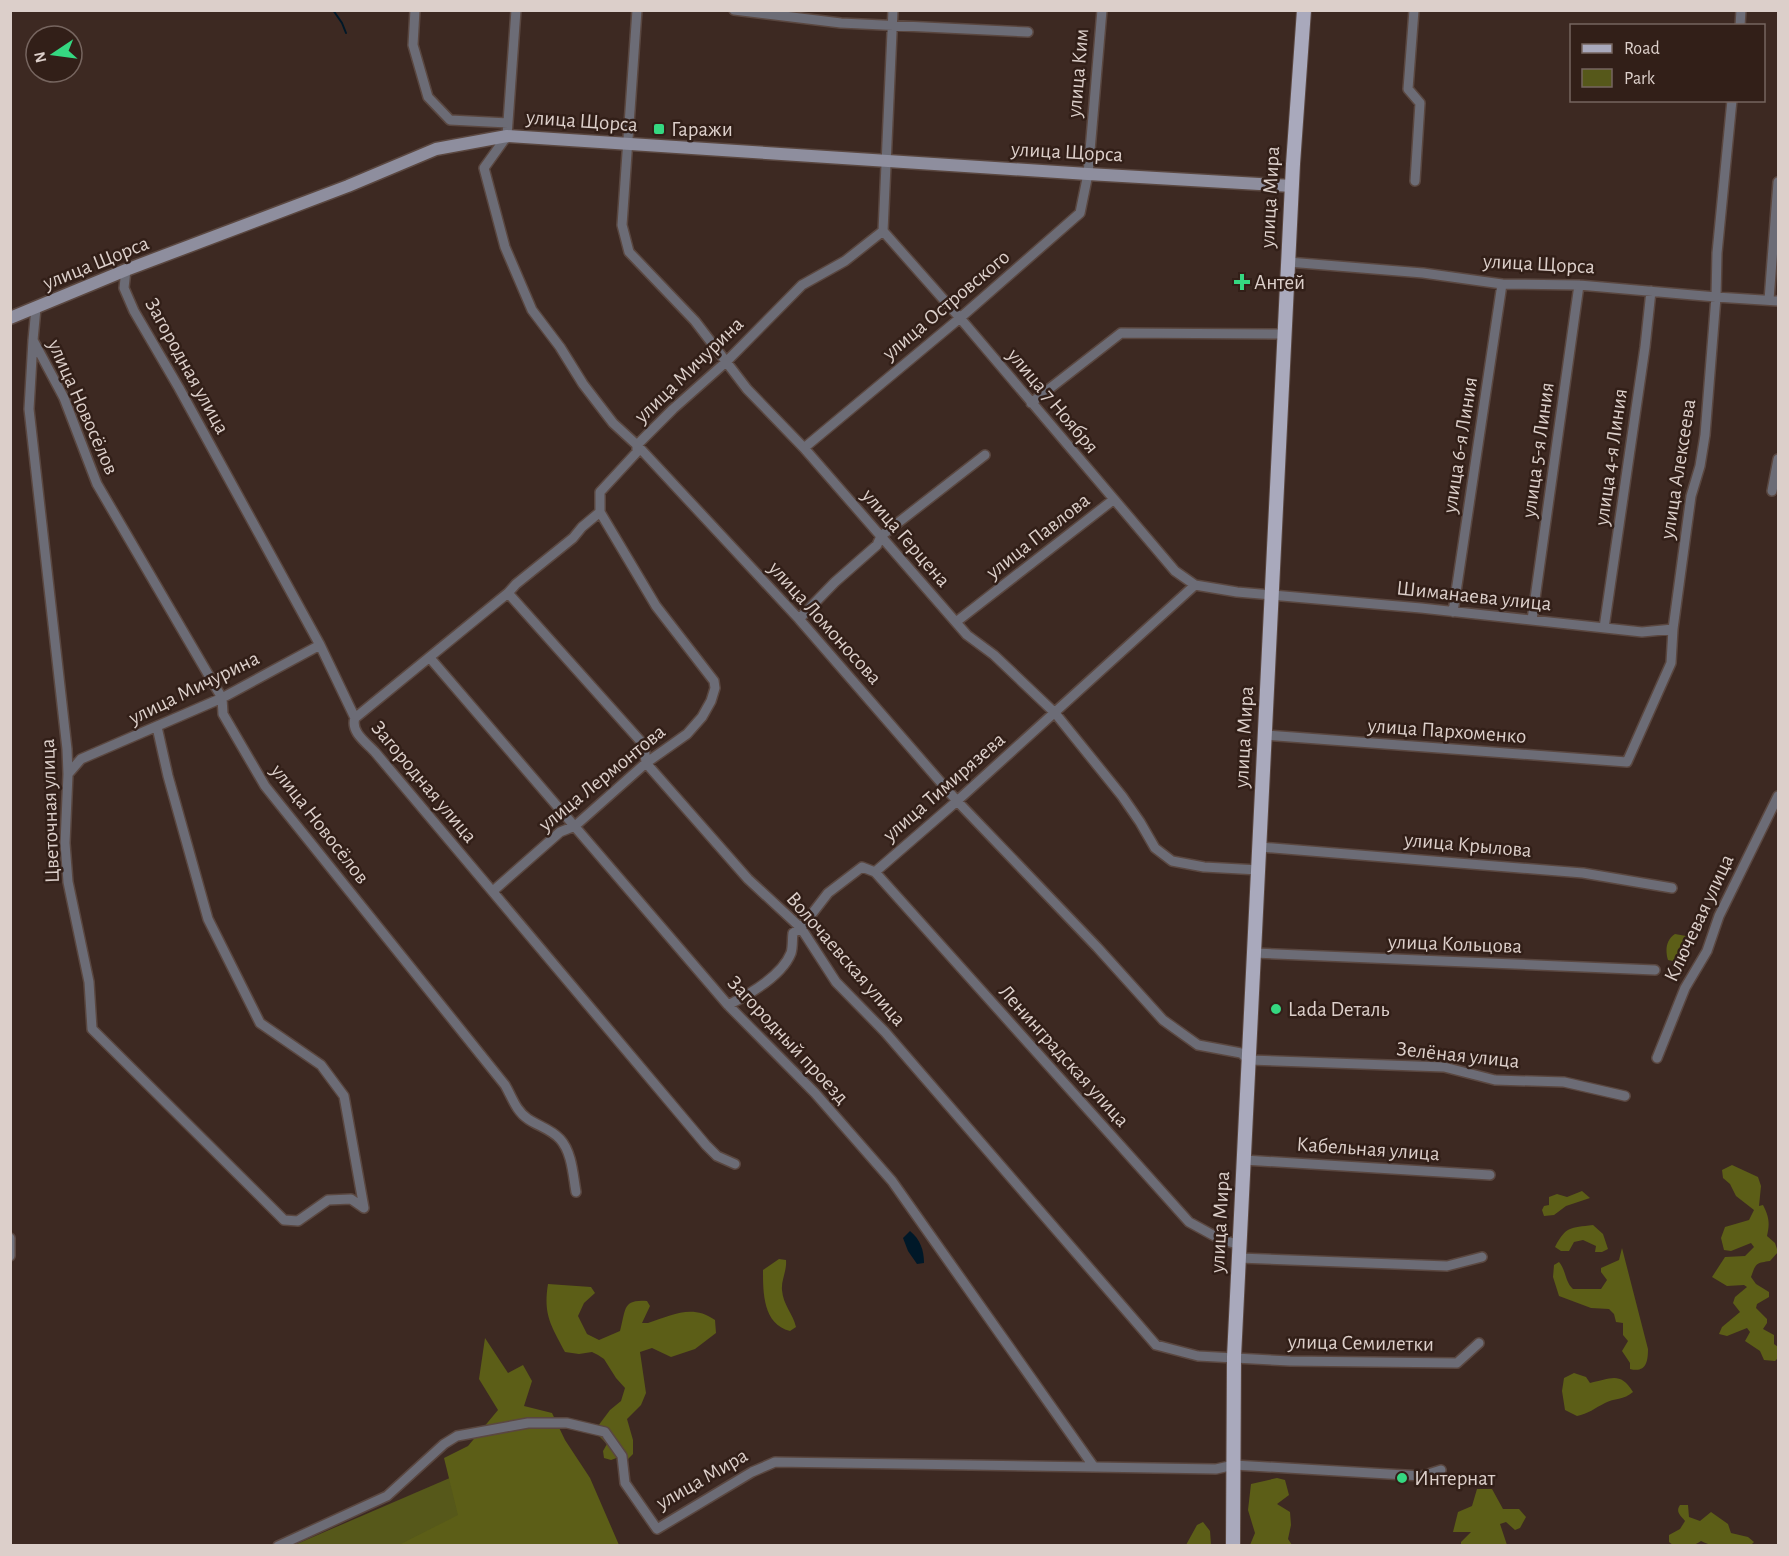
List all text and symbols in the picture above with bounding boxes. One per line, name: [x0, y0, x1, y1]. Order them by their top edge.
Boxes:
north arrow: [24, 24, 84, 84]
legend: [1570, 24, 1765, 102]
street label: улица Ким: [1064, 28, 1092, 119]
text: Road: [1624, 40, 1660, 58]
text: N: [31, 50, 49, 64]
text: Park: [1624, 70, 1656, 88]
street label: улица Щорса: [524, 107, 639, 135]
place label: Гаражи: [671, 119, 733, 140]
marker: Гаражи: [652, 122, 666, 136]
street label: улица Щорса: [1010, 139, 1124, 165]
street label: улица Мира: [1257, 145, 1283, 249]
street label: улица Щорса: [39, 232, 152, 294]
street label: улица Островского: [878, 246, 1013, 365]
street label: улица Щорса: [1482, 251, 1596, 277]
place label: Антей: [1254, 272, 1305, 293]
marker: Антей: [1235, 275, 1249, 289]
street label: Загородная улица: [141, 294, 233, 438]
street label: улица Мичурина: [630, 313, 748, 428]
street label: улица Новосёлов: [43, 335, 122, 478]
street label: улица 7 Ноября: [1003, 344, 1103, 457]
street label: улица 6-я Линия: [1439, 375, 1481, 516]
street label: улица 5-я Линия: [1518, 381, 1558, 520]
street label: улица 4-я Линия: [1591, 387, 1631, 528]
street label: улица Алексеева: [1656, 397, 1700, 542]
street label: улица Герцена: [857, 484, 954, 591]
street label: улица Павлова: [981, 489, 1094, 583]
street label: улица Ломоносова: [764, 557, 886, 689]
street label: Шиманаева улица: [1395, 577, 1553, 615]
street label: улица Мичурина: [125, 647, 263, 729]
street label: улица Мира: [1231, 685, 1257, 789]
street label: улица Пархоменко: [1366, 715, 1527, 747]
street label: Загородная улица: [367, 717, 481, 847]
street label: улица Лермонтова: [534, 720, 670, 836]
street label: улица Тимирязева: [878, 728, 1009, 846]
street label: Цветочная улица: [37, 738, 63, 884]
street label: улица Новосёлов: [266, 759, 373, 888]
street label: улица Крылова: [1402, 829, 1533, 861]
street label: Ключевая улица: [1660, 851, 1738, 985]
street label: Волочаевская улица: [782, 888, 910, 1030]
street label: улица Кольцова: [1387, 931, 1523, 957]
street label: Загородный проезд: [723, 972, 853, 1108]
street label: Ленинградская улица: [995, 981, 1133, 1131]
place label: Lada Dеталь: [1288, 999, 1389, 1020]
marker: Lada Dеталь: [1269, 1002, 1283, 1016]
street label: Зелёная улица: [1395, 1038, 1521, 1072]
street label: Кабельная улица: [1296, 1134, 1441, 1165]
street label: улица Мира: [1207, 1170, 1233, 1274]
street label: улица Семилетки: [1287, 1331, 1434, 1355]
street label: улица Мира: [652, 1444, 752, 1514]
place label: Интернат: [1414, 1468, 1496, 1489]
marker: Интернат: [1395, 1471, 1409, 1485]

